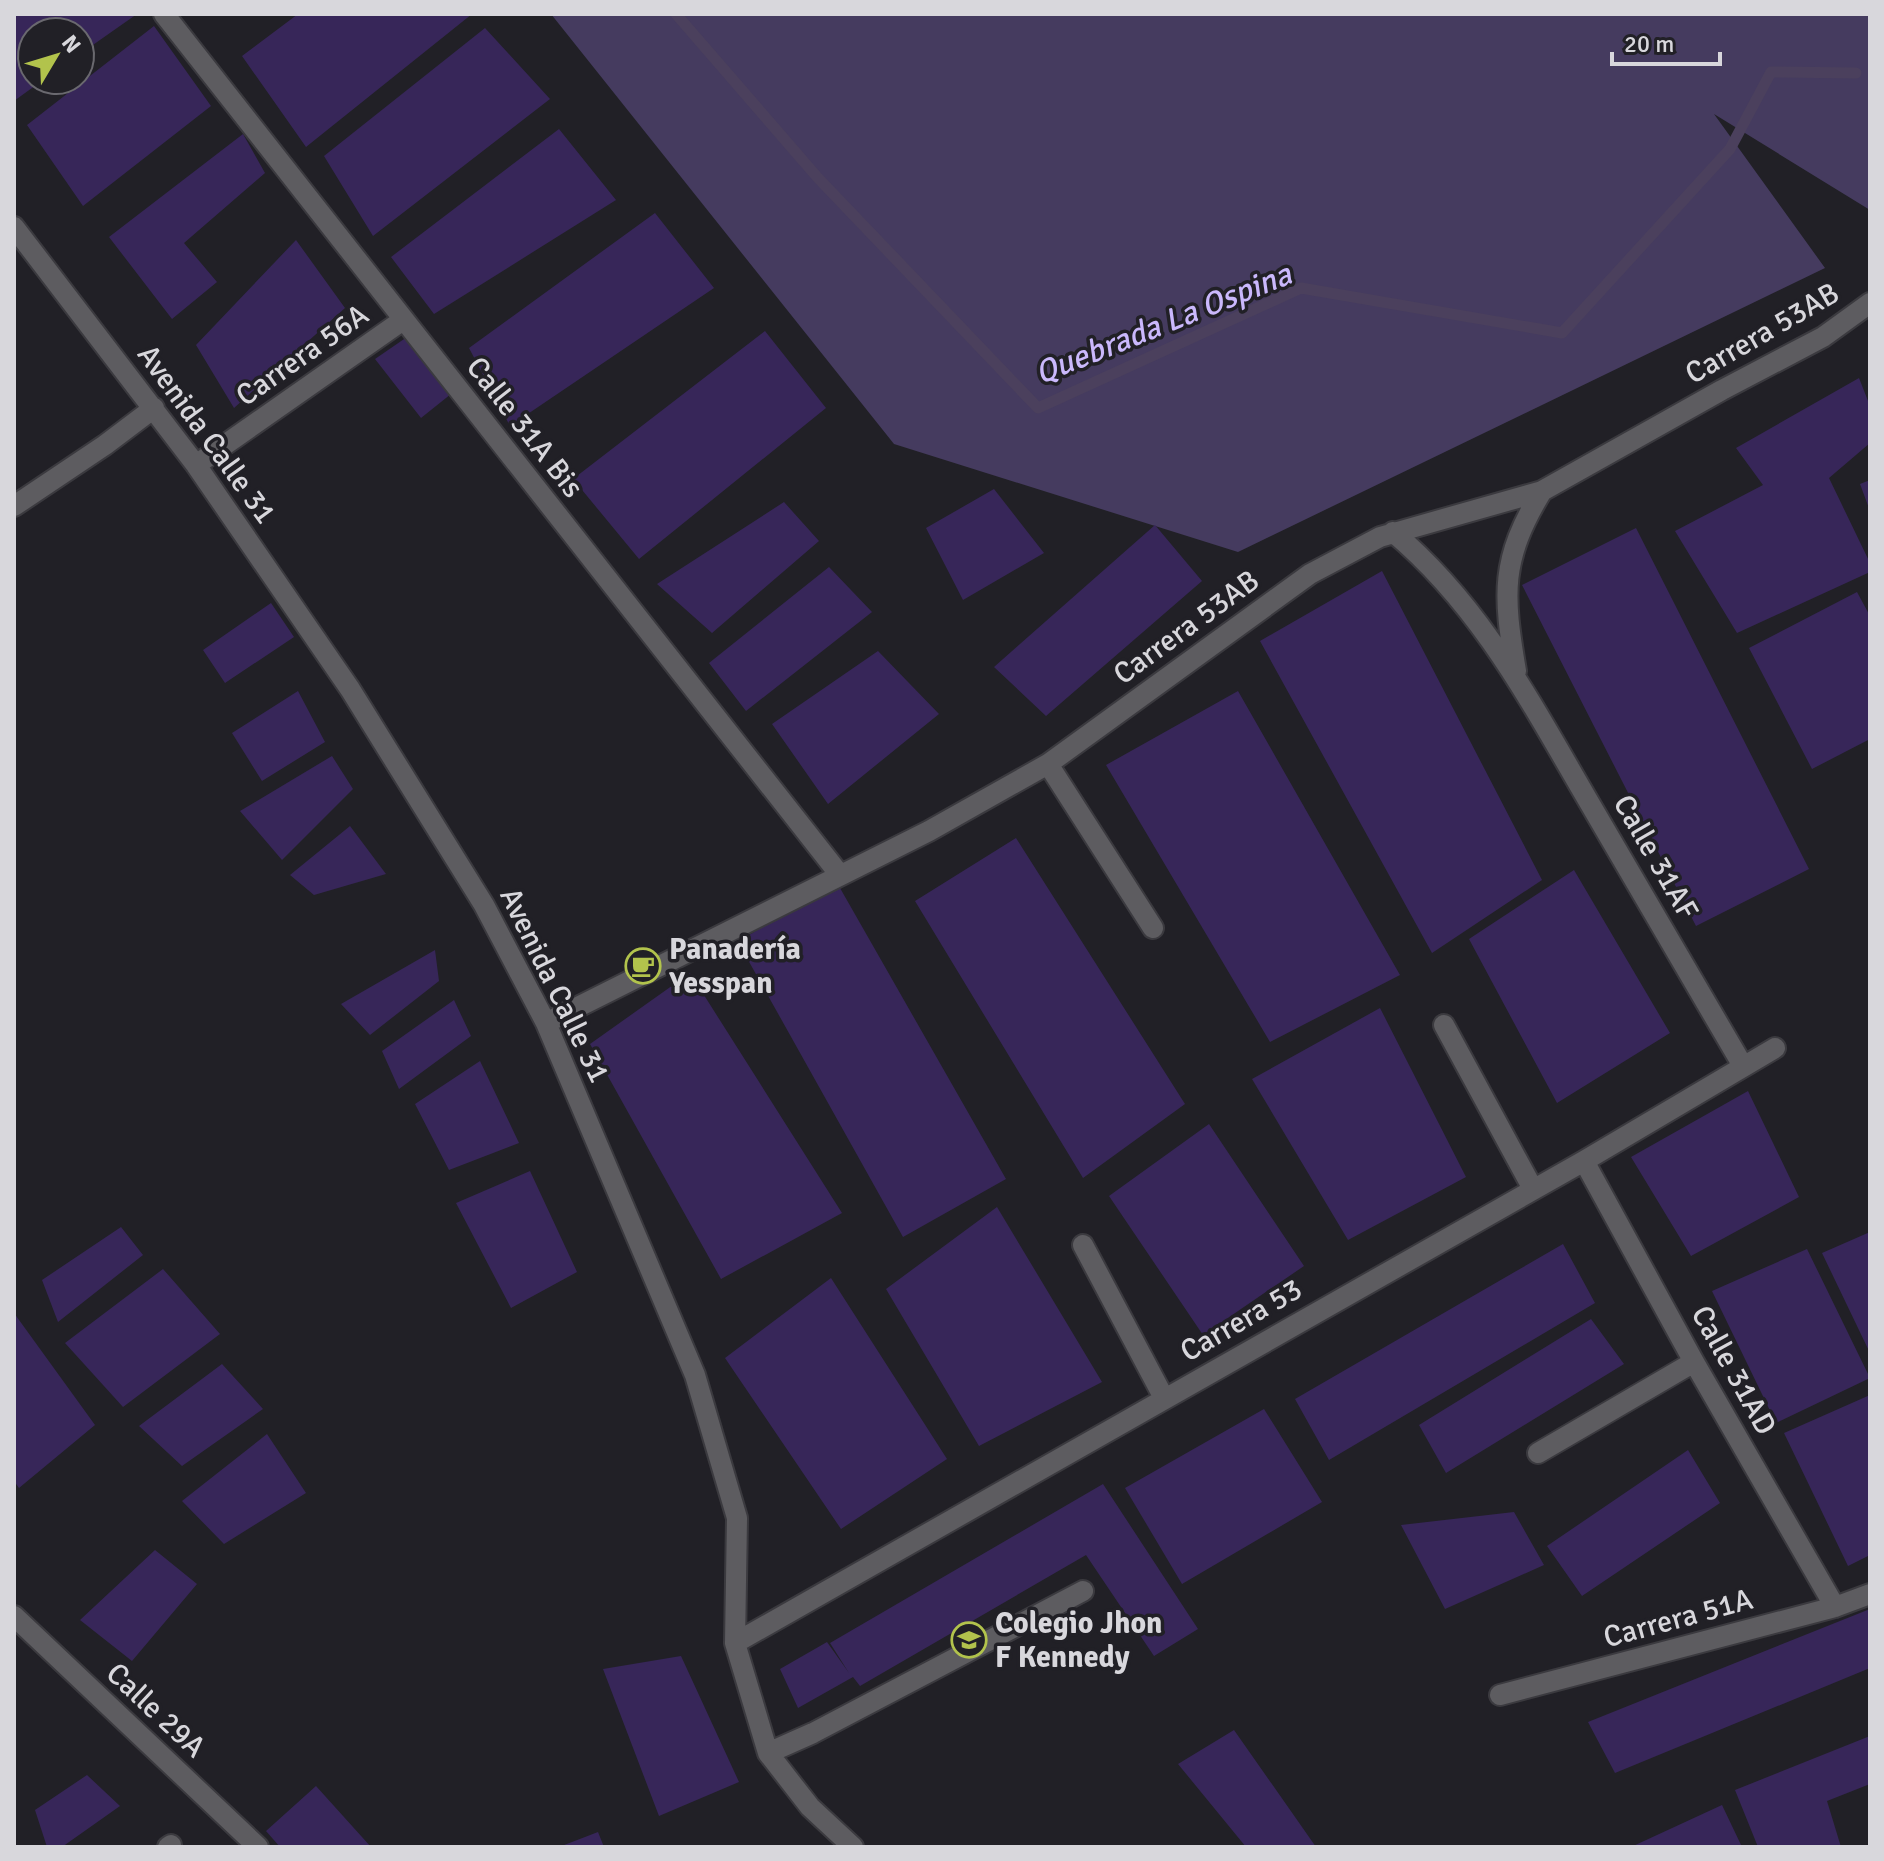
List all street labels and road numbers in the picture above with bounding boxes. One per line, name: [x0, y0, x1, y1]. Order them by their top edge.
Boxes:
street label: Carrera 53AB: [1679, 275, 1846, 392]
street label: Carrera 56A: [229, 296, 376, 414]
street label: Avenida Calle 31: [129, 337, 284, 531]
street label: Calle 31A Bis: [458, 350, 591, 505]
street label: Carrera 53AB: [1106, 562, 1266, 693]
street label: Calle 31AF: [1605, 788, 1706, 926]
street label: Avenida Calle 31: [491, 882, 618, 1089]
street label: Carrera 53: [1174, 1271, 1309, 1370]
street label: Calle 31AD: [1683, 1299, 1784, 1441]
street label: Carrera 51A: [1599, 1581, 1757, 1656]
street label: Calle 29A: [98, 1655, 213, 1766]

